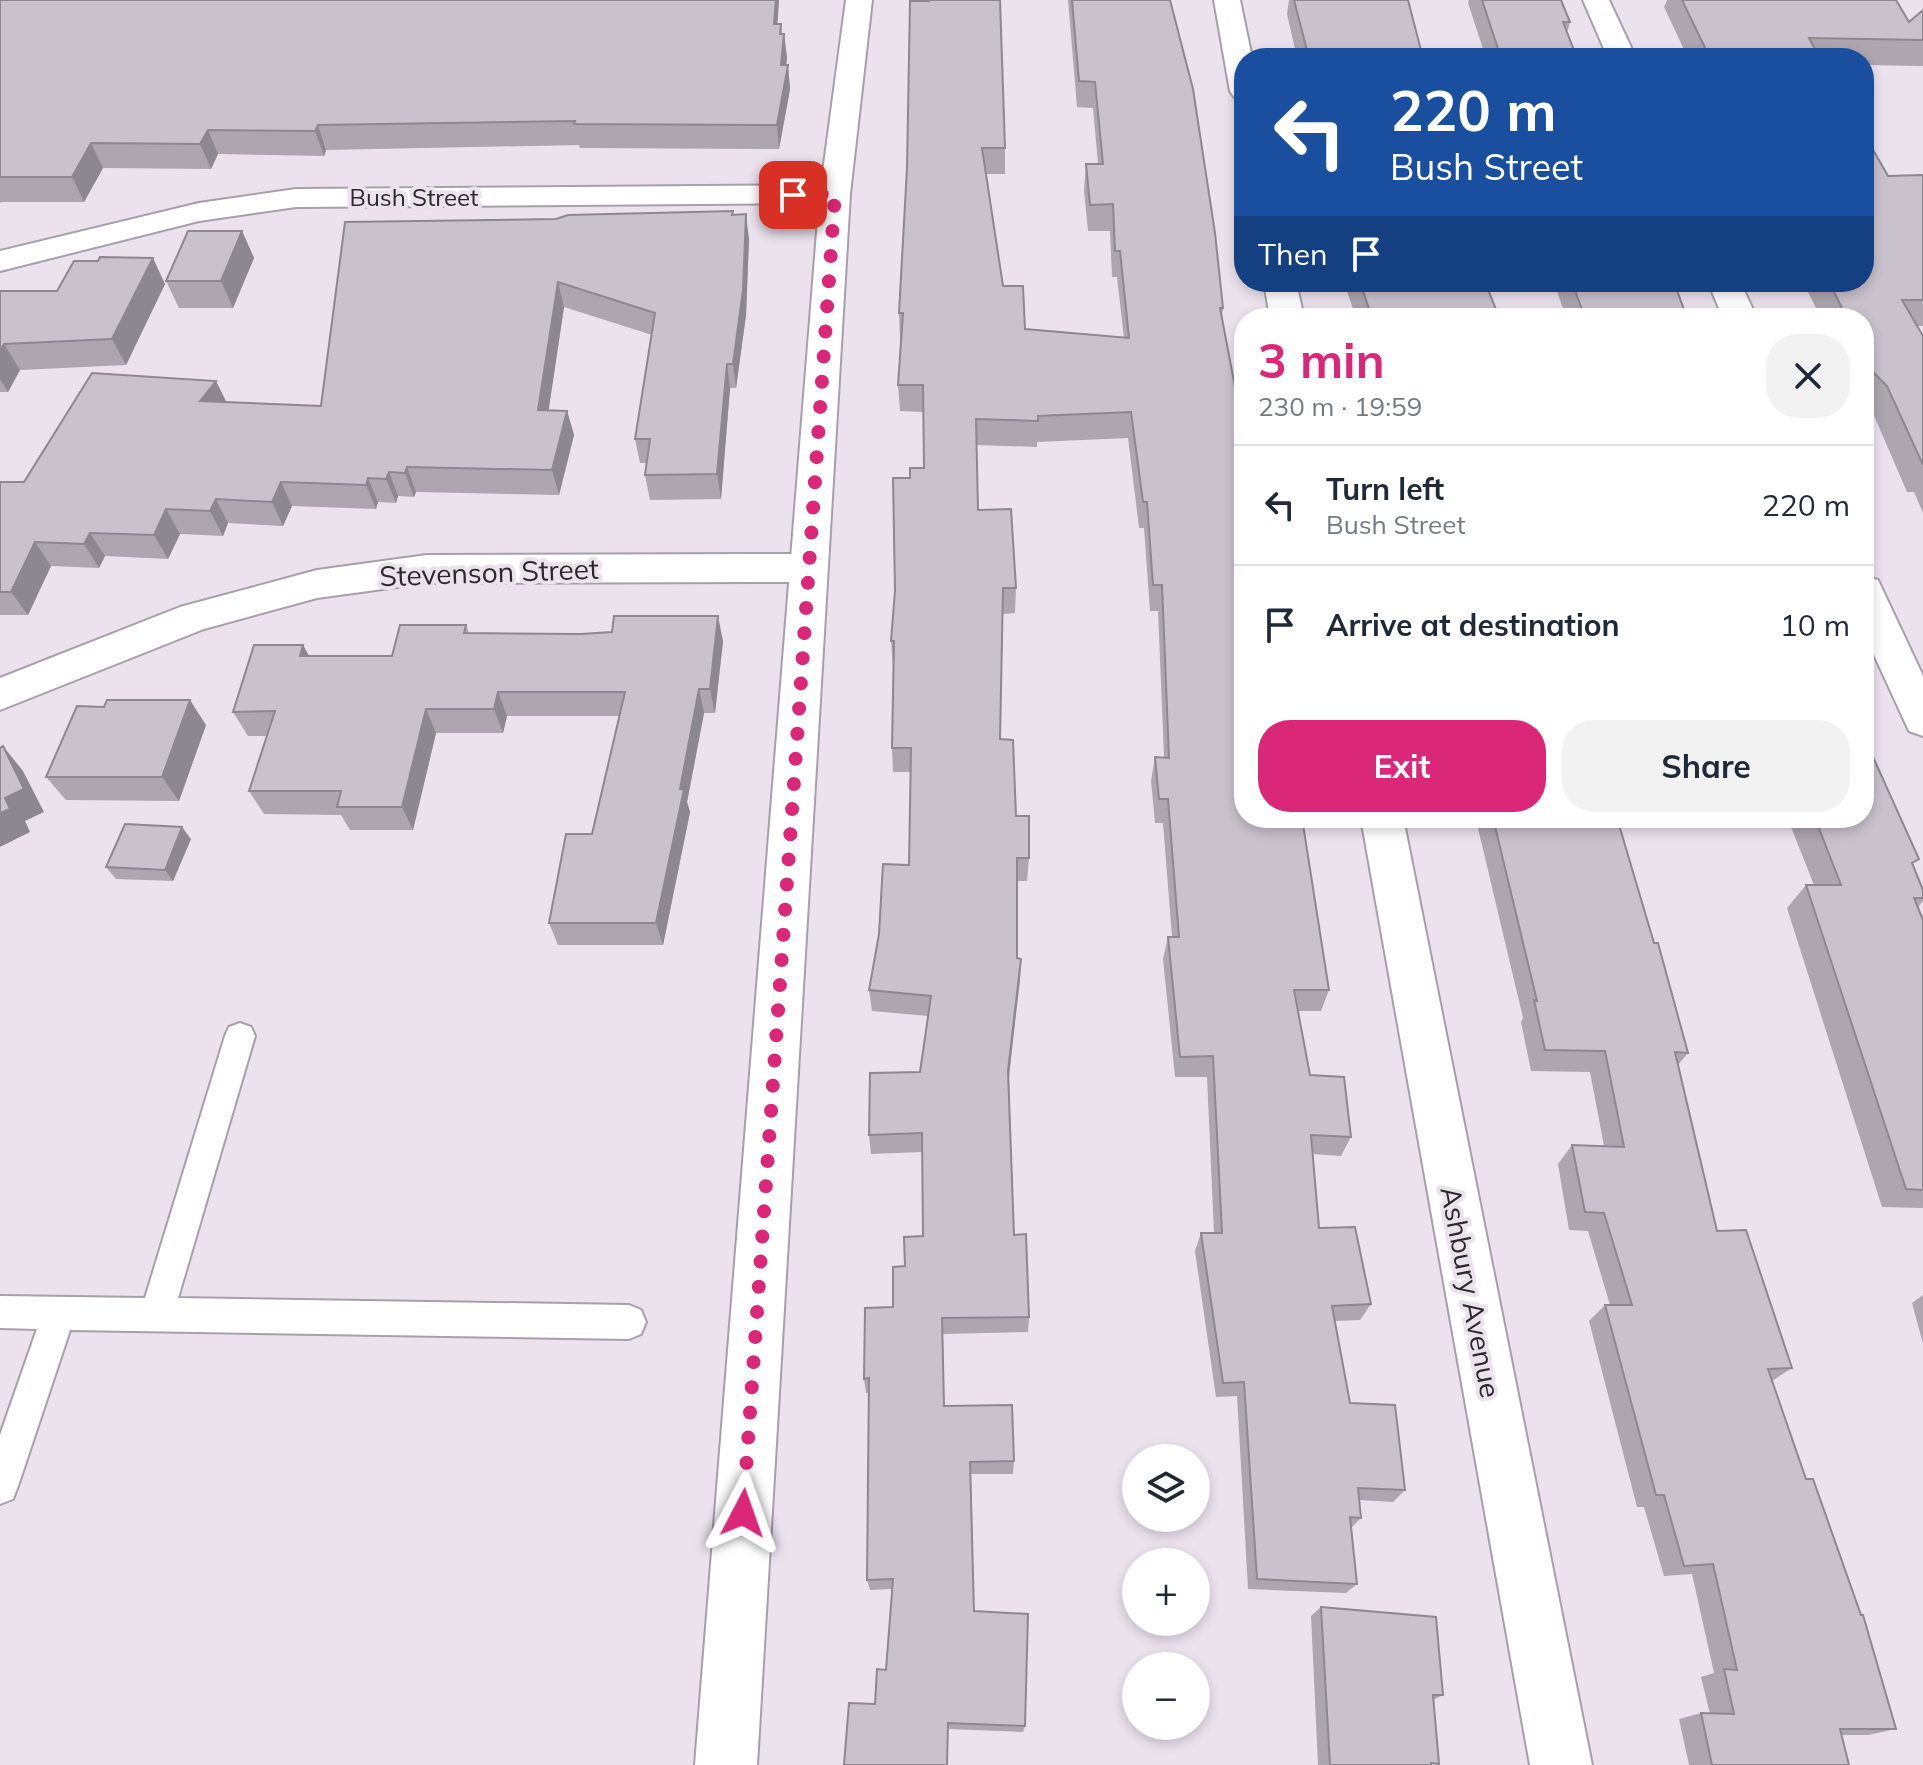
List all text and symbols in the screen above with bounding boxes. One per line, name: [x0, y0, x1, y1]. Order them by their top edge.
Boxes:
text: 220 m: [1390, 75, 1557, 145]
icon: left: [1258, 80, 1362, 184]
text: Bush Street: [1390, 144, 1583, 189]
pin: [759, 161, 827, 229]
icon: arrive: [771, 173, 815, 217]
street label: Bush Street: [350, 182, 478, 212]
icon: arrive: [1344, 232, 1388, 276]
text: Then: [1258, 235, 1328, 273]
text: 3 min: [1258, 330, 1385, 390]
button: close: [1766, 334, 1850, 418]
text: 230 m · 19:59: [1258, 390, 1422, 423]
text: Turn left: [1326, 470, 1444, 508]
icon: left: [1258, 483, 1302, 527]
text: 220 m: [1762, 486, 1850, 524]
text: Bush Street: [1326, 508, 1466, 541]
street label: Stevenson Street: [379, 551, 599, 593]
icon: arrive: [1258, 603, 1302, 647]
text: Arrive at destination: [1326, 606, 1620, 644]
text: 10 m: [1780, 606, 1850, 644]
button: Exit: [1258, 720, 1546, 812]
button: Share: [1562, 720, 1850, 812]
street label: Ashbury Avenue: [1433, 1183, 1509, 1401]
map controls: [1122, 1444, 1210, 1740]
button: layers: [1122, 1444, 1210, 1532]
position arrow: [701, 1471, 785, 1555]
button: +: [1122, 1548, 1210, 1636]
button: −: [1122, 1652, 1210, 1740]

